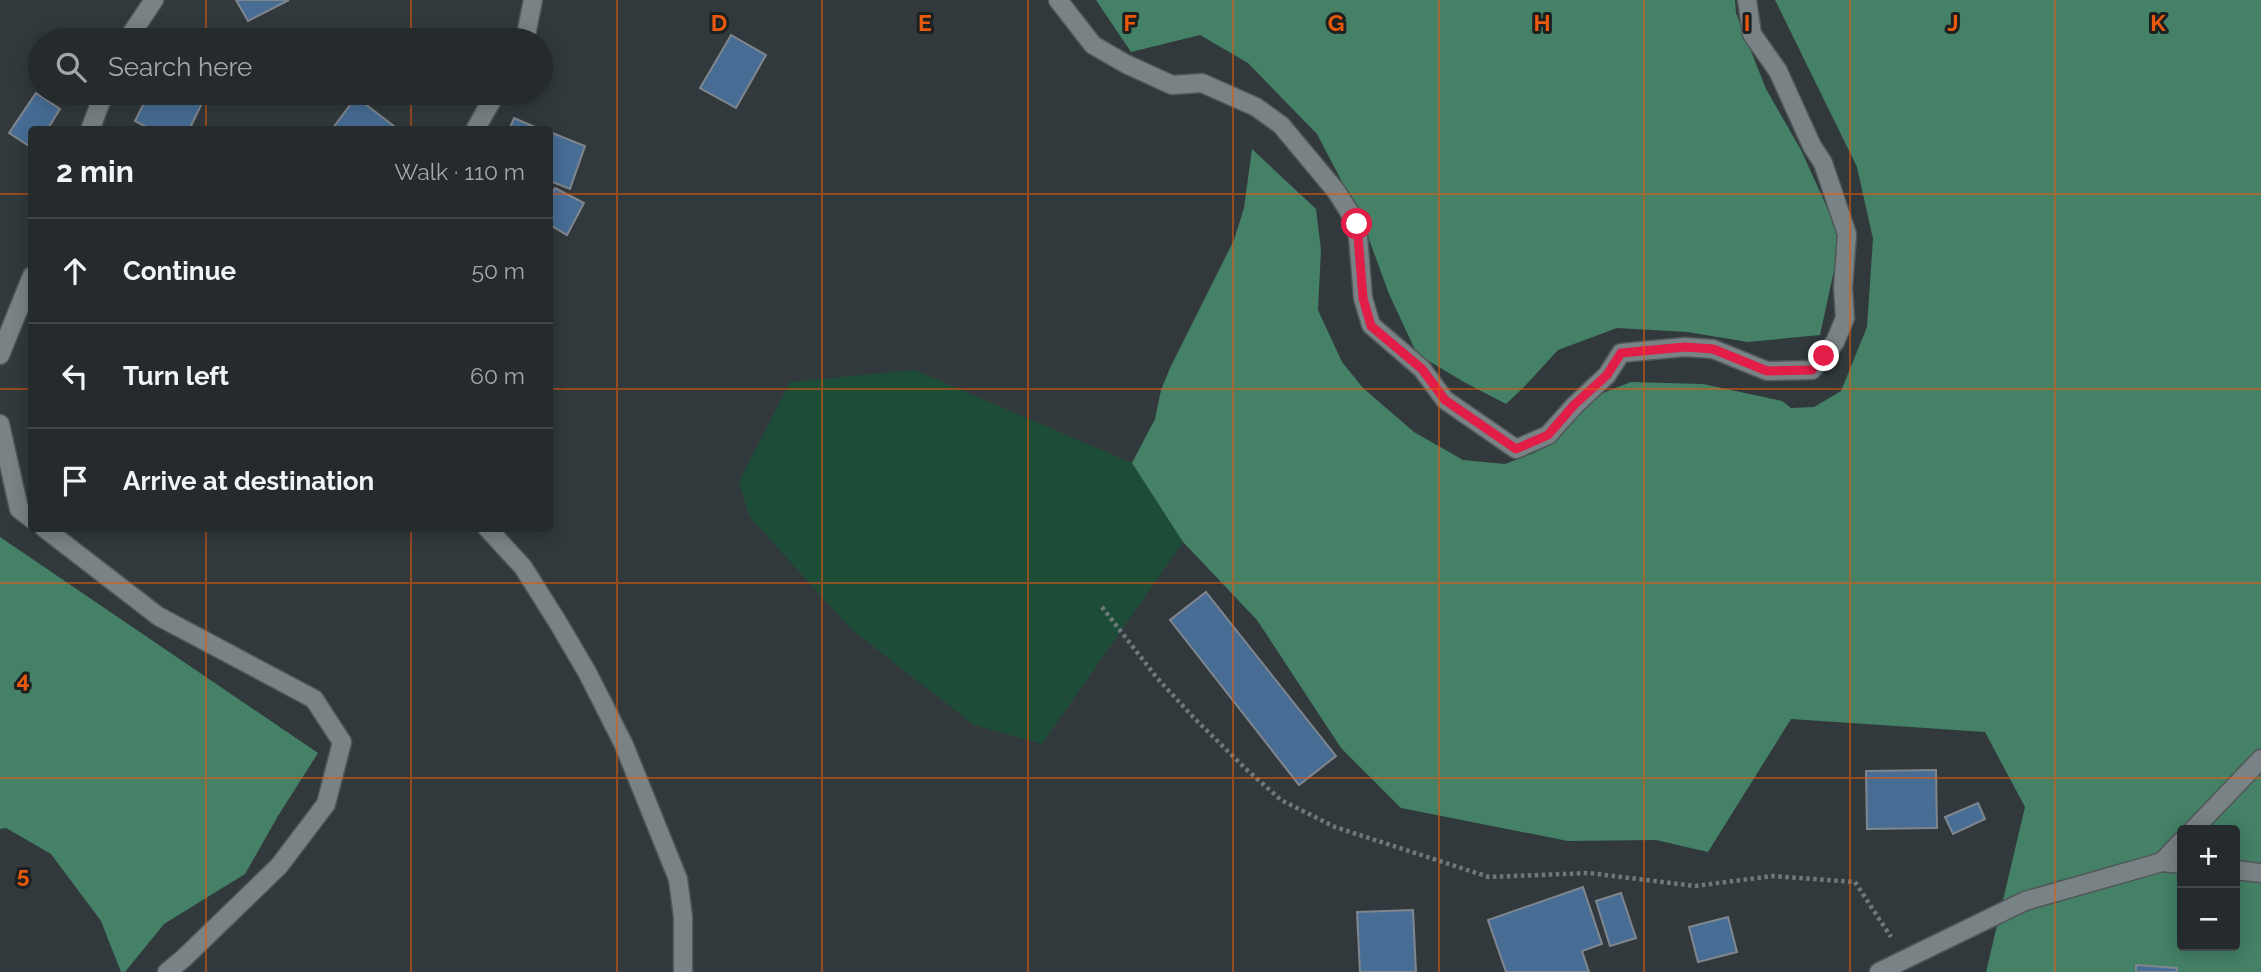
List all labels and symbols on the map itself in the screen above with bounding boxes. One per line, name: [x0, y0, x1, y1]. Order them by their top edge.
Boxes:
text: D: [711, 9, 727, 36]
text: E: [918, 9, 932, 36]
text: F: [1123, 9, 1137, 36]
text: G: [1328, 9, 1344, 36]
text: H: [1533, 9, 1551, 36]
text: I: [1744, 9, 1750, 36]
text: J: [1947, 9, 1959, 36]
text: K: [2150, 9, 2166, 36]
route start: [1341, 208, 1372, 239]
route end: [1808, 340, 1839, 371]
text: 4: [16, 666, 30, 693]
text: 5: [17, 861, 30, 888]

